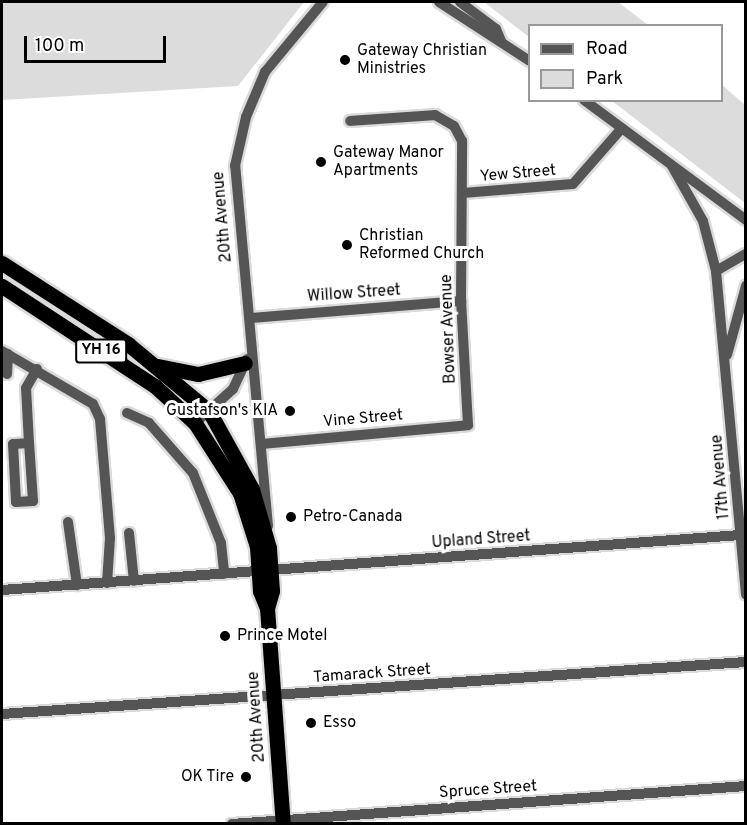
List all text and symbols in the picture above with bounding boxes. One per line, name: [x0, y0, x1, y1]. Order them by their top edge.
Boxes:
scale bar: [27, 24, 170, 62]
legend: [528, 24, 723, 102]
text: 100 m: [35, 35, 84, 58]
text: Road: [586, 38, 628, 61]
place label: Gateway Christian Ministries: [357, 41, 487, 79]
marker: Gateway Christian Ministries: [338, 53, 352, 67]
text: Park: [586, 68, 623, 91]
place label: Gateway Manor Apartments: [333, 143, 444, 181]
marker: Gateway Manor Apartments: [314, 155, 328, 169]
street label: Yew Street: [479, 161, 557, 187]
street label: 20th Avenue: [209, 170, 237, 264]
place label: Christian Reformed Church: [359, 226, 484, 264]
marker: Christian Reformed Church: [340, 238, 354, 252]
street label: Bowser Avenue: [437, 274, 461, 384]
street label: Willow Street: [306, 281, 402, 307]
road number: YH 16: [74, 339, 128, 363]
place label: Gustafson's KIA: [166, 401, 278, 421]
marker: Gustafson's KIA: [283, 404, 297, 418]
street label: Vine Street: [322, 406, 404, 432]
street label: 17th Avenue: [708, 433, 734, 521]
place label: Petro-Canada: [303, 507, 402, 527]
marker: Petro-Canada: [284, 510, 298, 524]
street label: Upland Street: [431, 527, 531, 553]
place label: Prince Motel: [237, 626, 327, 646]
marker: Prince Motel: [218, 629, 232, 643]
street label: Tamarack Street: [312, 660, 432, 688]
street label: 20th Avenue: [244, 670, 270, 764]
place label: Esso: [323, 713, 356, 733]
marker: Esso: [304, 716, 318, 730]
place label: OK Tire: [180, 767, 234, 787]
marker: OK Tire: [239, 770, 253, 784]
street label: Spruce Street: [438, 777, 538, 803]

